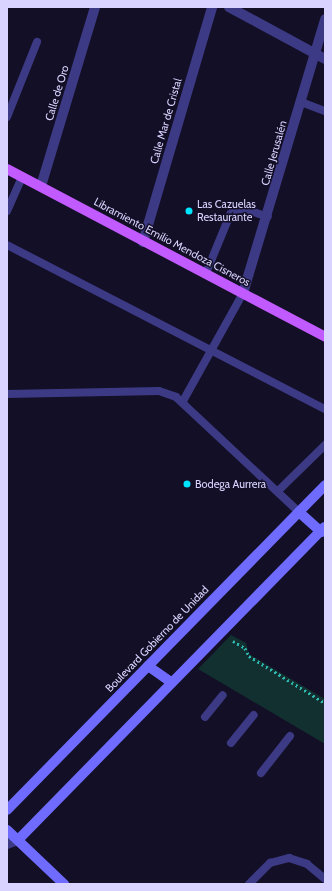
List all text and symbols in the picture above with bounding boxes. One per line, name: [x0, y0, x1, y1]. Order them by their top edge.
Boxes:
street label: Calle de Oro: [42, 64, 72, 122]
street label: Calle Mar de Cristal: [147, 77, 185, 165]
street label: Calle Jerusalén: [258, 119, 290, 187]
street label: Libramiento Emilio Mendoza Cisneros: [92, 195, 252, 289]
place label: Las Cazuelas Restaurante: [197, 198, 256, 224]
marker: Las Cazuelas Restaurante: [184, 206, 194, 216]
place label: Bodega Aurrera: [195, 477, 266, 491]
marker: Bodega Aurrera: [182, 479, 192, 489]
street label: Boulevard Gobierno de Unidad: [103, 583, 211, 695]

